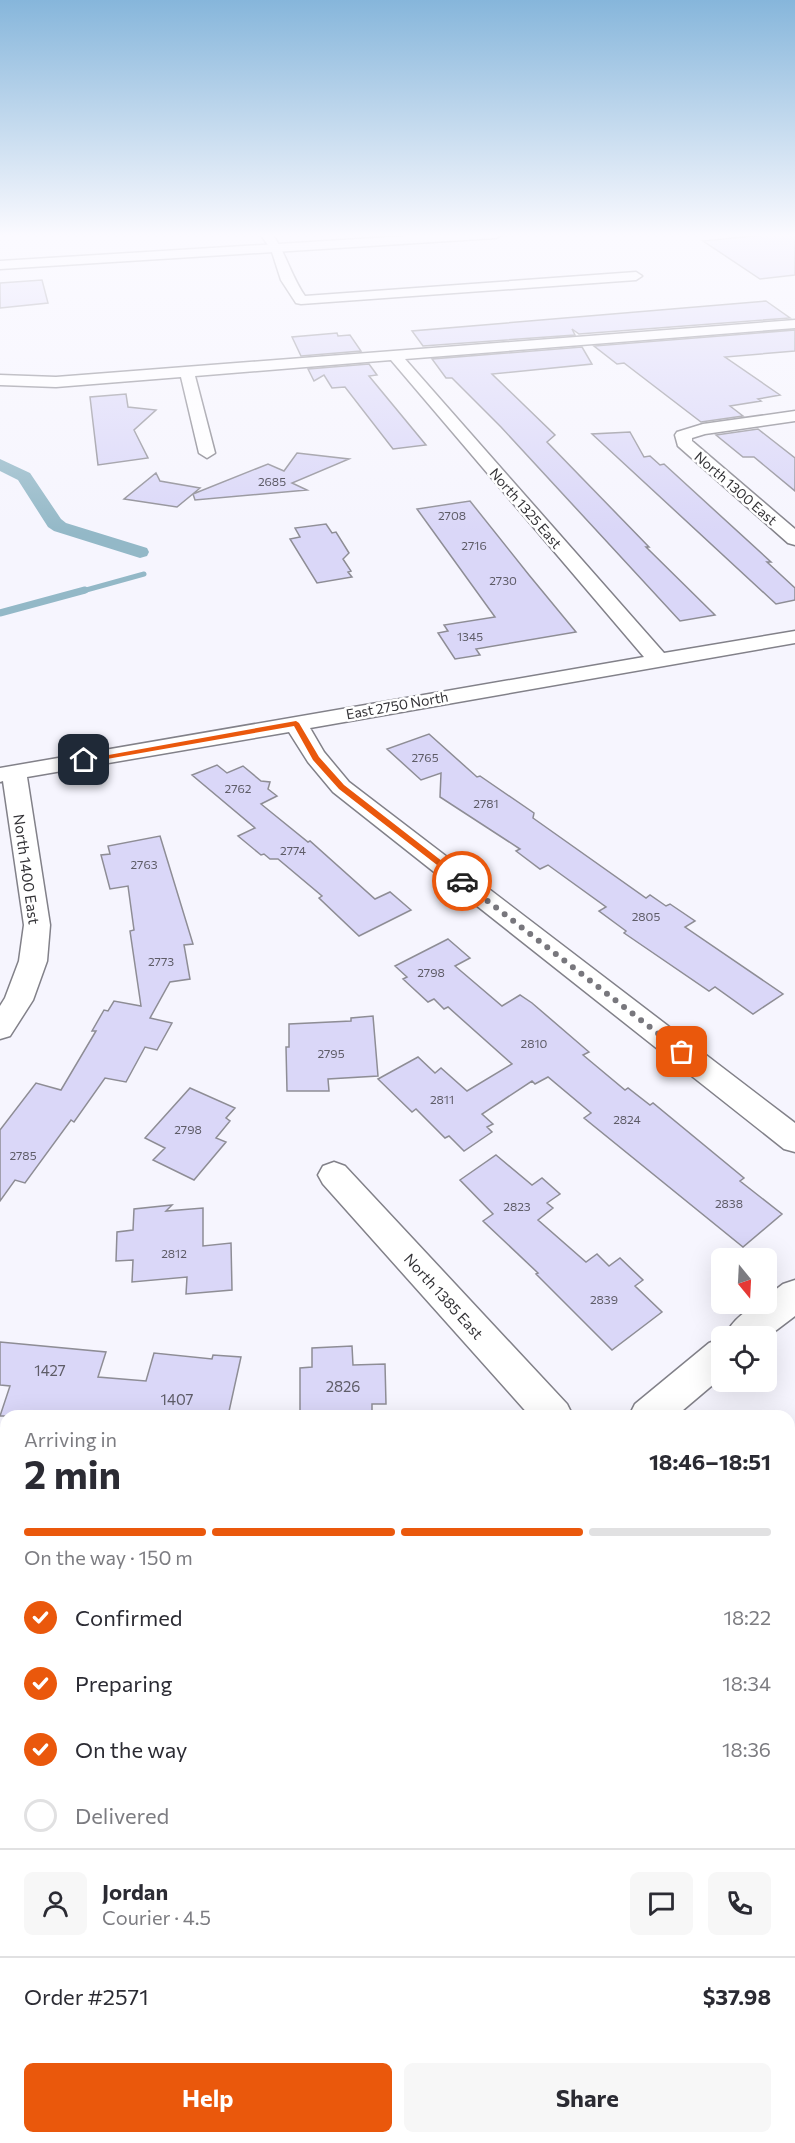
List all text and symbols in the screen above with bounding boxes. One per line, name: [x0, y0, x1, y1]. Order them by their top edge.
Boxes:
street label: North 1300 East: [691, 448, 781, 529]
street label: North 1325 East: [486, 464, 566, 552]
house number: 2685: [258, 474, 286, 488]
house number: 2708: [438, 508, 466, 522]
house number: 2716: [461, 538, 487, 552]
house number: 2730: [489, 573, 517, 587]
house number: 1345: [457, 629, 483, 643]
street label: East 2750 North: [345, 688, 449, 722]
pin: [58, 734, 109, 785]
icon: home: [67, 743, 100, 776]
house number: 2765: [411, 750, 439, 764]
house number: 2762: [225, 781, 252, 795]
house number: 2781: [473, 796, 499, 810]
street label: North 1400 East: [10, 813, 44, 925]
house number: 2774: [280, 843, 306, 857]
courier: [432, 851, 492, 911]
house number: 2763: [130, 857, 158, 871]
icon: car: [446, 865, 479, 898]
house number: 2805: [632, 909, 660, 923]
house number: 2773: [148, 954, 174, 968]
house number: 2798: [417, 965, 445, 979]
pin: [656, 1026, 707, 1077]
icon: bag: [665, 1035, 698, 1068]
house number: 2810: [521, 1036, 548, 1050]
house number: 2795: [317, 1046, 345, 1060]
house number: 2811: [430, 1092, 454, 1106]
house number: 2824: [613, 1112, 641, 1126]
house number: 2798: [174, 1122, 202, 1136]
house number: 2785: [9, 1148, 37, 1162]
house number: 2838: [715, 1196, 743, 1210]
house number: 2823: [503, 1199, 531, 1213]
house number: 2812: [161, 1246, 187, 1260]
north arrow: [711, 1248, 777, 1314]
map controls: [711, 1248, 777, 1392]
street label: North 1385 East: [401, 1249, 487, 1343]
house number: 2839: [590, 1292, 618, 1306]
button: locate: [711, 1326, 777, 1392]
house number: 1427: [34, 1361, 66, 1379]
house number: 2826: [326, 1377, 360, 1395]
house number: 1407: [160, 1390, 194, 1408]
text: Arriving in: [24, 1427, 117, 1451]
text: 18:46–18:51: [649, 1448, 771, 1475]
text: 2 min: [24, 1449, 121, 1497]
text: On the way · 150 m: [24, 1545, 193, 1569]
icon: check: [24, 1601, 57, 1634]
text: Confirmed: [75, 1604, 182, 1631]
text: 18:22: [723, 1605, 771, 1629]
icon: check: [24, 1667, 57, 1700]
text: Preparing: [75, 1670, 172, 1697]
text: 18:34: [722, 1671, 771, 1695]
icon: check: [24, 1733, 57, 1766]
text: On the way: [75, 1736, 187, 1763]
text: 18:36: [722, 1737, 771, 1761]
text: Delivered: [75, 1802, 169, 1829]
button: person: [24, 1872, 87, 1935]
button: chat: [630, 1872, 693, 1935]
button: phone: [708, 1872, 771, 1935]
text: Jordan: [102, 1878, 168, 1905]
text: Courier · 4.5: [102, 1905, 211, 1929]
text: Order #2571: [24, 1983, 149, 2010]
text: $37.98: [703, 1983, 771, 2010]
button: Help: [24, 2063, 392, 2132]
button: Share: [404, 2063, 771, 2132]

